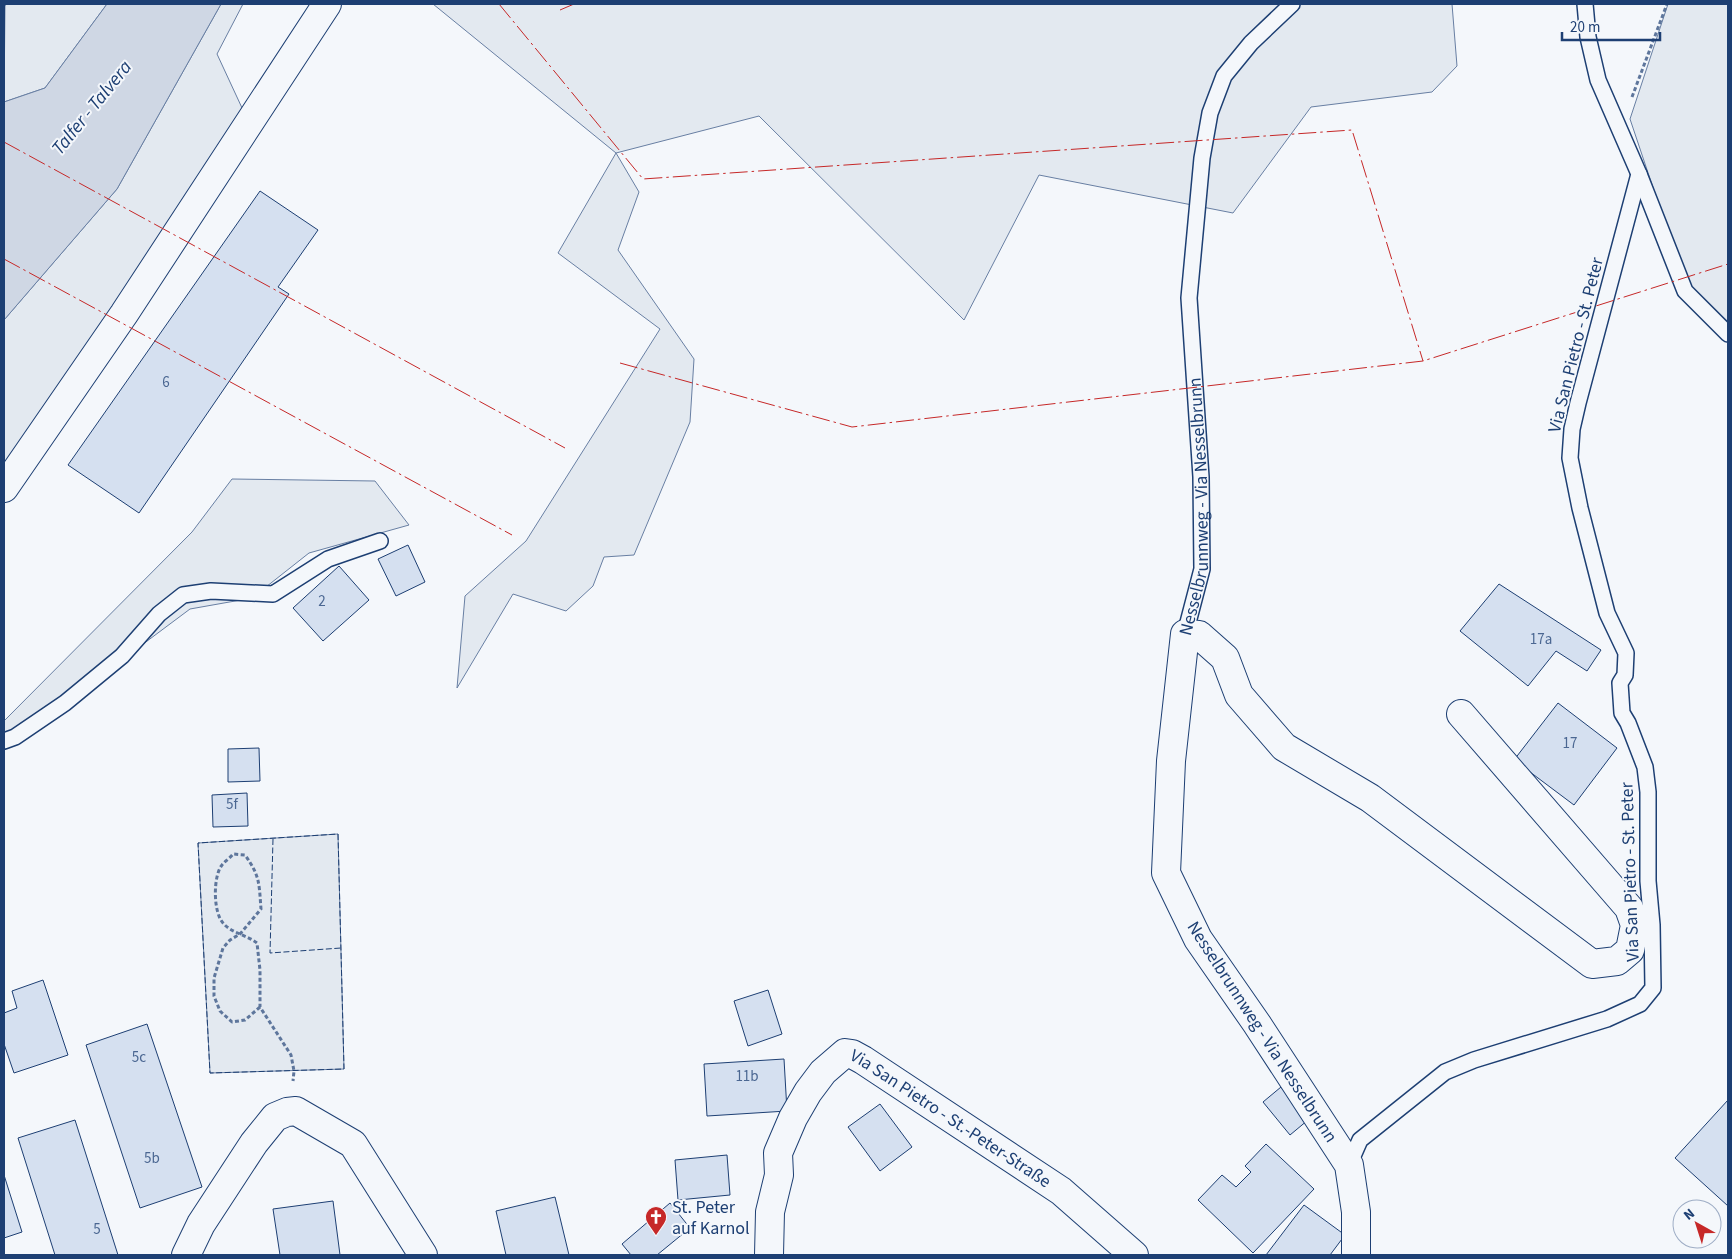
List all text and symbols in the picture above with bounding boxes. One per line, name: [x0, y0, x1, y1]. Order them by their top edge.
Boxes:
scale bar: [1562, 10, 1660, 42]
text: 20 m: [1570, 17, 1600, 38]
water label: Talfer - Talvera: [45, 55, 139, 161]
street label: Via San Pietro - St. Peter: [1542, 254, 1610, 435]
house number: 6: [162, 372, 170, 393]
street label: Nesselbrunnweg - Via Nesselbrunn: [1173, 377, 1215, 638]
house number: 2: [318, 591, 326, 612]
house number: 17a: [1530, 629, 1552, 650]
house number: 17: [1563, 733, 1577, 754]
street label: Via San Pietro - St. Peter: [1614, 781, 1646, 962]
house number: 5f: [226, 794, 239, 815]
street label: Nesselbrunnweg - Via Nesselbrunn: [1181, 916, 1343, 1148]
street label: Via San Pietro - St.-Peter-Straße: [846, 1043, 1056, 1194]
house number: 5c: [132, 1047, 146, 1068]
house number: 11b: [735, 1066, 759, 1087]
house number: 5b: [144, 1148, 160, 1169]
place label: St. Peter auf Karnol: [672, 1195, 750, 1241]
north arrow: [1672, 1199, 1722, 1249]
text: N: [1680, 1204, 1699, 1225]
church icon: St. Peter auf Karnol: [644, 1205, 668, 1236]
house number: 5: [93, 1219, 101, 1240]

